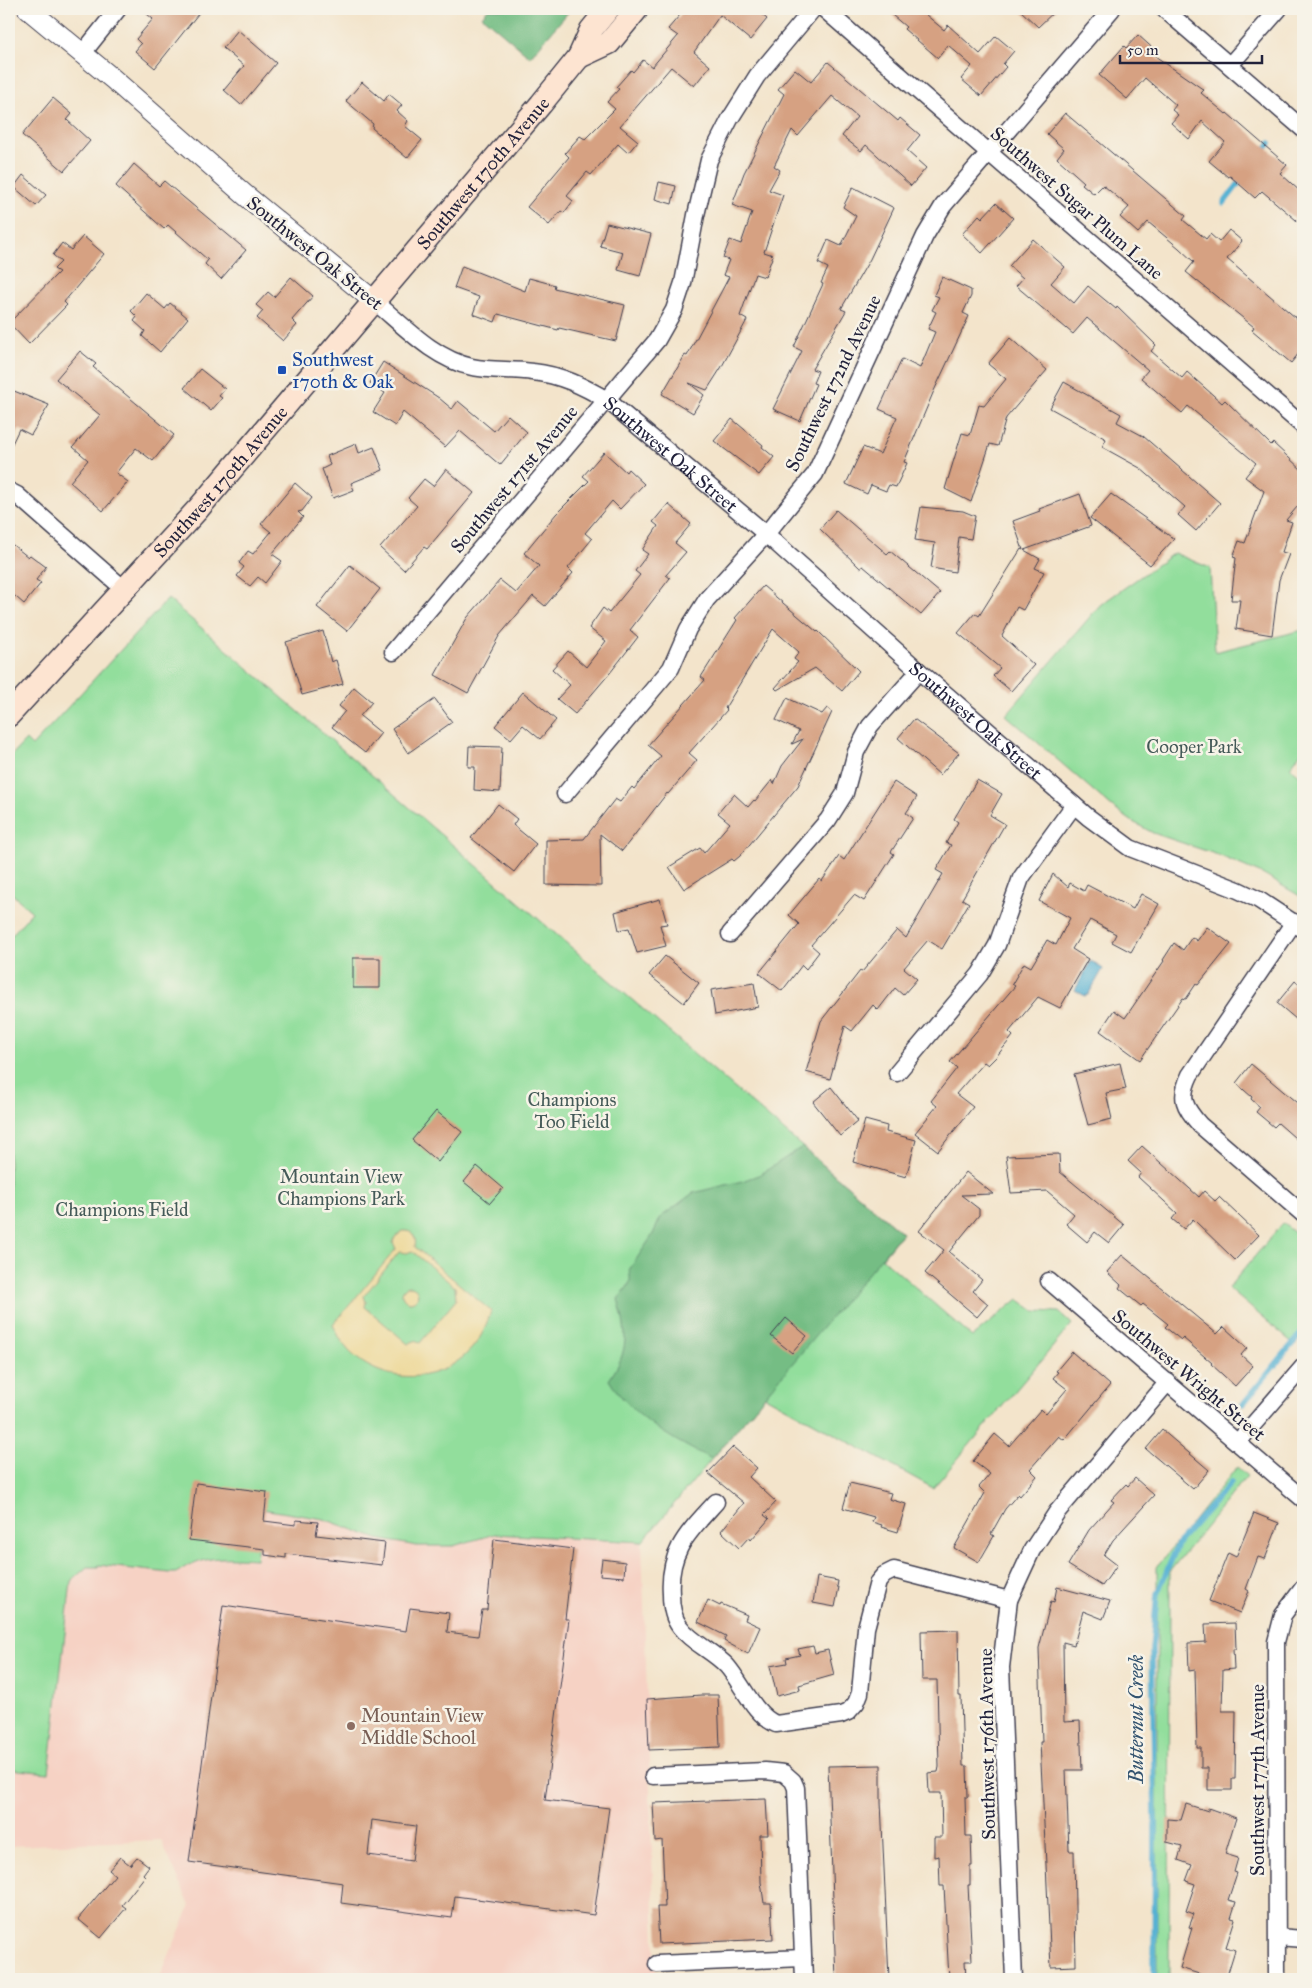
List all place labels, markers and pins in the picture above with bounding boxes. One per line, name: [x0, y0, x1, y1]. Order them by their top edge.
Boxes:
place label: Southwest 170th & Oak: [292, 348, 394, 393]
marker: Southwest 170th & Oak: [276, 364, 288, 376]
place label: Mountain View Middle School: [361, 1704, 484, 1749]
marker: Mountain View Middle School: [345, 1720, 357, 1732]

